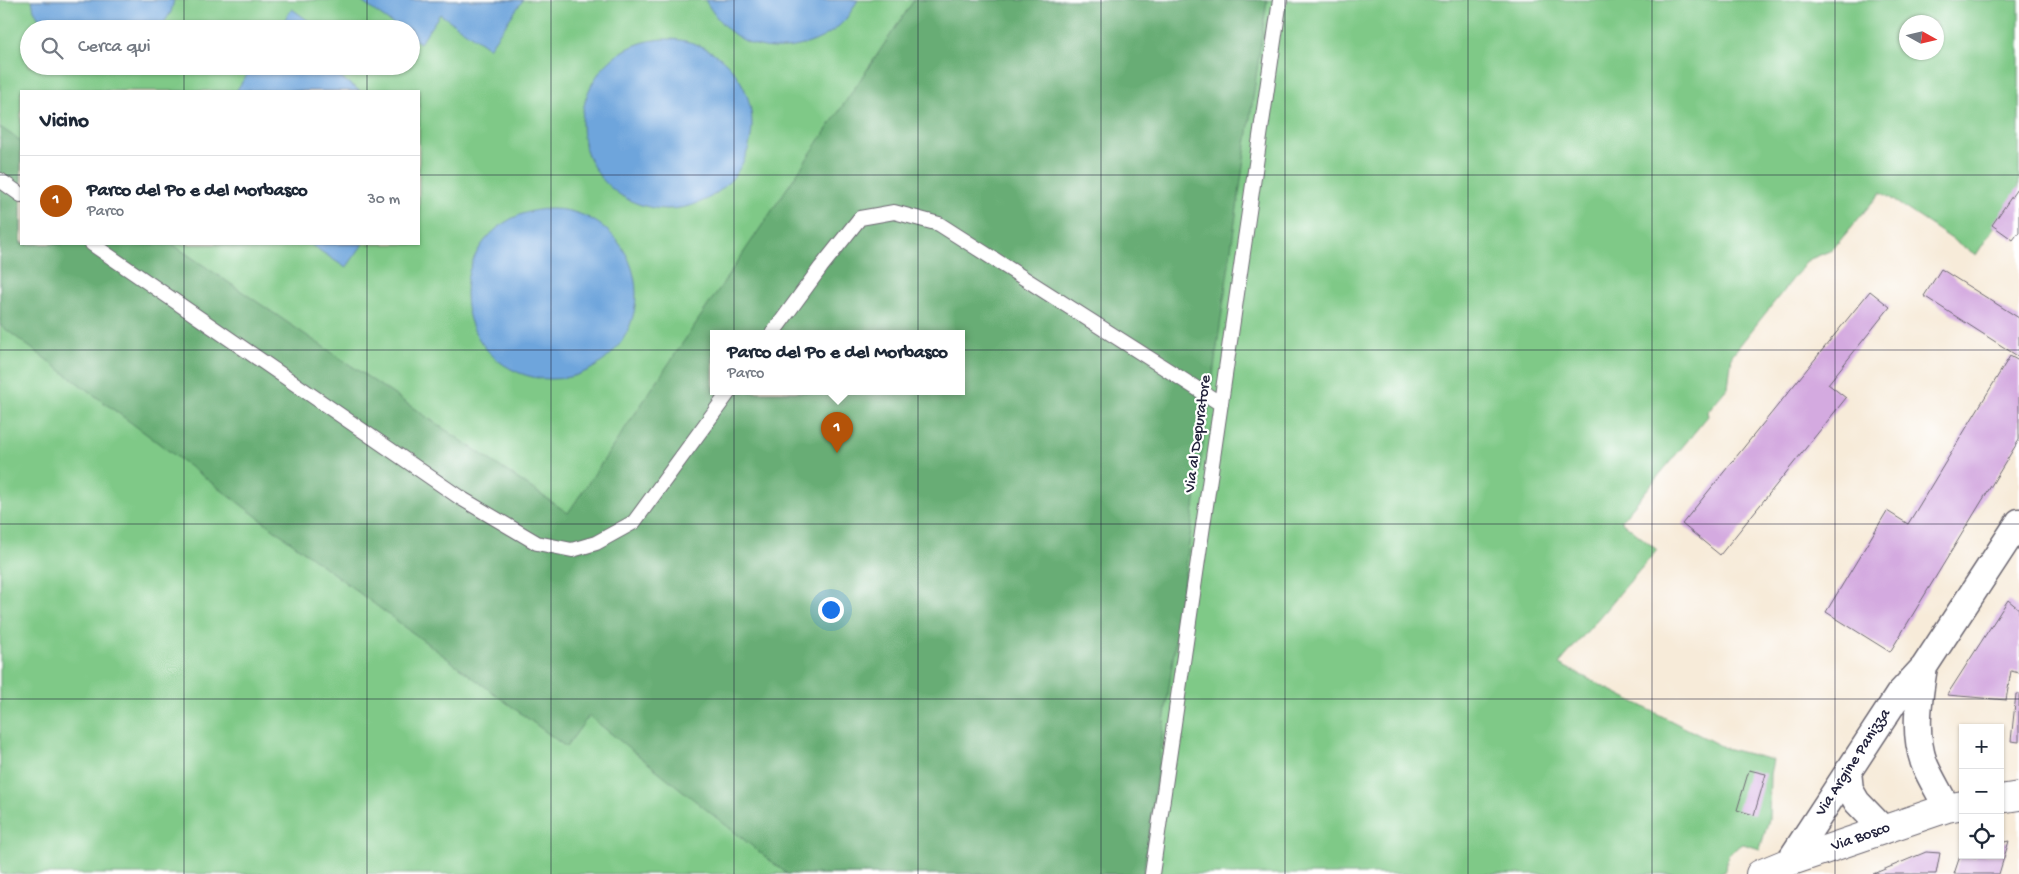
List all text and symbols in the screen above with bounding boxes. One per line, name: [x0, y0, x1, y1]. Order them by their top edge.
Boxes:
north arrow: [1899, 15, 1944, 60]
search box: [20, 20, 420, 75]
icon: search: [38, 34, 66, 62]
text: Cerca qui: [78, 36, 151, 59]
text: Vicino: [40, 110, 89, 135]
text: Parco del Po e del Morbasco: [87, 180, 308, 203]
text: 1: [53, 191, 59, 210]
text: 30 m: [367, 191, 400, 210]
text: Parco: [87, 203, 124, 222]
popup: [710, 330, 965, 395]
text: Parco del Po e del Morbasco: [727, 342, 948, 365]
text: Parco: [727, 365, 764, 384]
street label: Via al Depuratore: [1181, 373, 1217, 495]
pin: 1: [821, 412, 853, 453]
your location: [818, 597, 844, 623]
street label: Via Argine Panizza: [1812, 705, 1896, 821]
map controls: [1959, 724, 2004, 859]
button: +: [1959, 724, 2004, 769]
button: −: [1959, 769, 2004, 814]
button: locate: [1959, 814, 2004, 859]
street label: Via Bosco: [1828, 819, 1893, 857]

